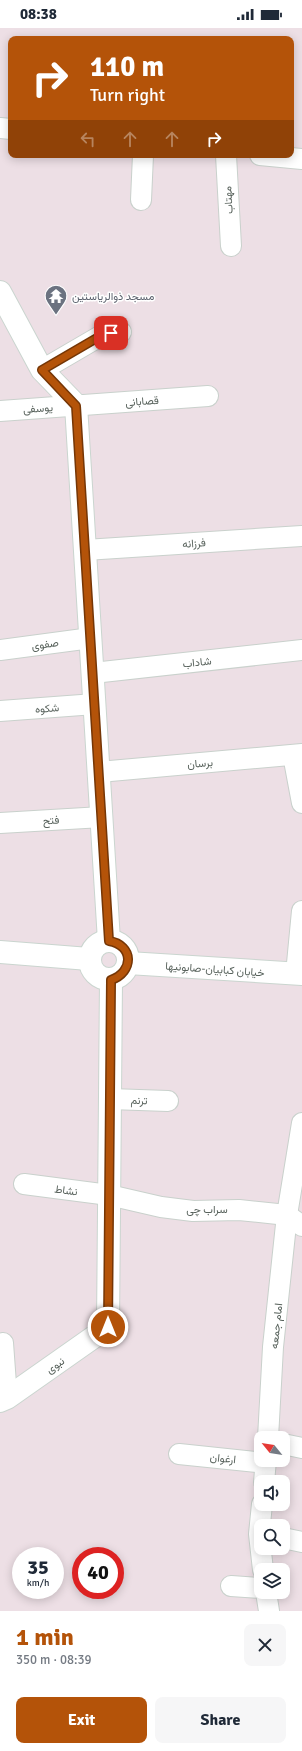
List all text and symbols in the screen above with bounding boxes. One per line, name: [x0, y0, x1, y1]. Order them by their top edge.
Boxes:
text: 08:38: [20, 5, 57, 23]
text: 110 m: [90, 50, 164, 84]
icon: right: [24, 52, 76, 104]
text: Turn right: [90, 84, 165, 106]
icon: left: [77, 128, 99, 150]
icon: ahead: [119, 128, 141, 150]
icon: ahead: [161, 128, 183, 150]
icon: right: [203, 128, 225, 150]
street label: مهتاب: [221, 185, 236, 214]
temple icon: مسجد ذوالریاستین: [43, 283, 69, 316]
place label: مسجد ذوالریاستین: [72, 290, 154, 303]
pin: [94, 316, 128, 350]
icon: arrive: [100, 322, 122, 344]
street label: قصابانی: [125, 394, 159, 409]
street label: یوسفی: [23, 401, 54, 416]
street label: فرزانه: [182, 536, 206, 551]
street label: صفوی: [31, 636, 60, 653]
street label: شاداب: [182, 654, 212, 670]
street label: شکوه: [34, 701, 60, 716]
street label: برسان: [187, 756, 213, 771]
street label: فتح: [42, 814, 60, 828]
street label: خیابان کبابیان-صابونیها: [165, 960, 265, 979]
street label: ترنم: [130, 1094, 148, 1108]
street label: نشاط: [54, 1183, 78, 1198]
street label: سراب چی: [186, 1203, 228, 1217]
street label: امام جمعه: [268, 1303, 286, 1350]
position arrow: [87, 1306, 129, 1348]
street label: نبوی: [44, 1354, 67, 1376]
north arrow: [254, 1431, 290, 1467]
map controls: [254, 1431, 290, 1599]
street label: ارغوان: [209, 1451, 237, 1466]
button: sound: [254, 1475, 290, 1511]
button: search: [254, 1519, 290, 1555]
speed limit sign: 40: [72, 1547, 124, 1599]
text: 35: [27, 1555, 49, 1580]
button: layers: [254, 1563, 290, 1599]
text: km/h: [27, 1577, 49, 1589]
text: 1 min: [16, 1622, 74, 1652]
button: close: [244, 1624, 286, 1666]
text: 350 m · 08:39: [16, 1652, 92, 1668]
button: Exit: [16, 1697, 147, 1743]
button: Share: [155, 1697, 286, 1743]

